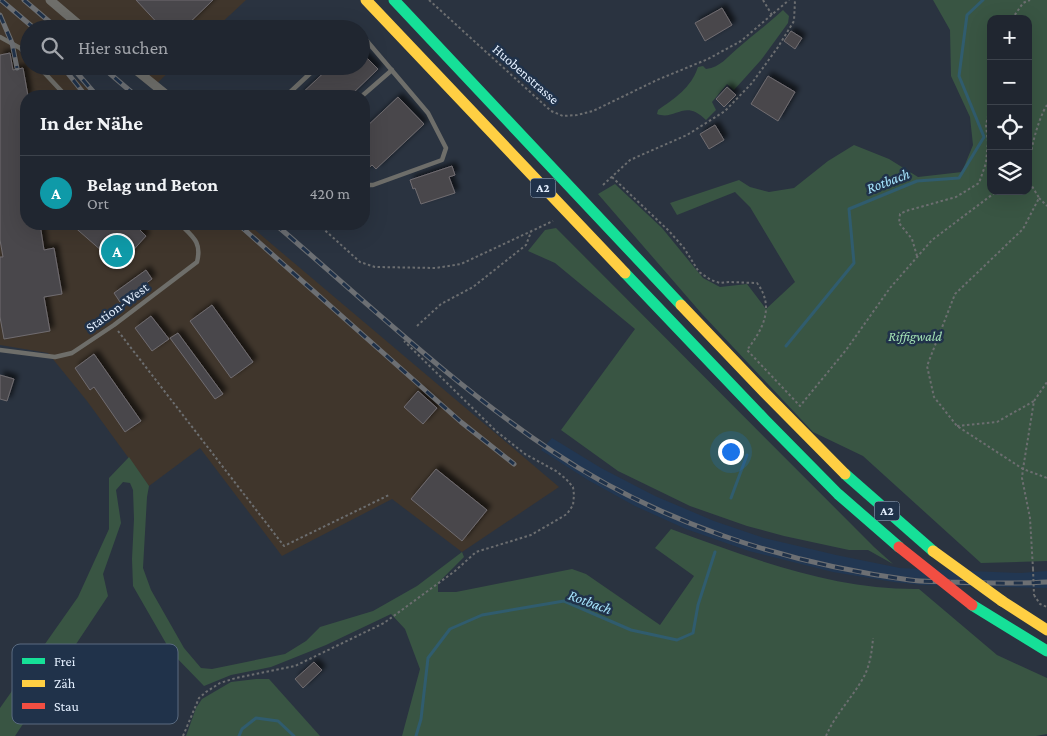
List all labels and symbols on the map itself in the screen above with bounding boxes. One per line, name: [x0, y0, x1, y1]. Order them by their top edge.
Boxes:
street label: Huobenstrasse: [489, 41, 563, 107]
water label: Rotbach: [864, 165, 912, 197]
road number: A2: [530, 178, 556, 198]
pin: A: [101, 232, 133, 270]
street label: Station-West: [82, 279, 152, 335]
park label: Riffigwald: [888, 328, 942, 344]
your location: [718, 439, 744, 465]
road number: A2: [874, 502, 900, 520]
water label: Rotbach: [566, 587, 614, 617]
legend: [12, 644, 178, 724]
text: Frei: [54, 653, 76, 669]
text: Zäh: [54, 675, 76, 691]
text: Stau: [54, 698, 80, 714]

